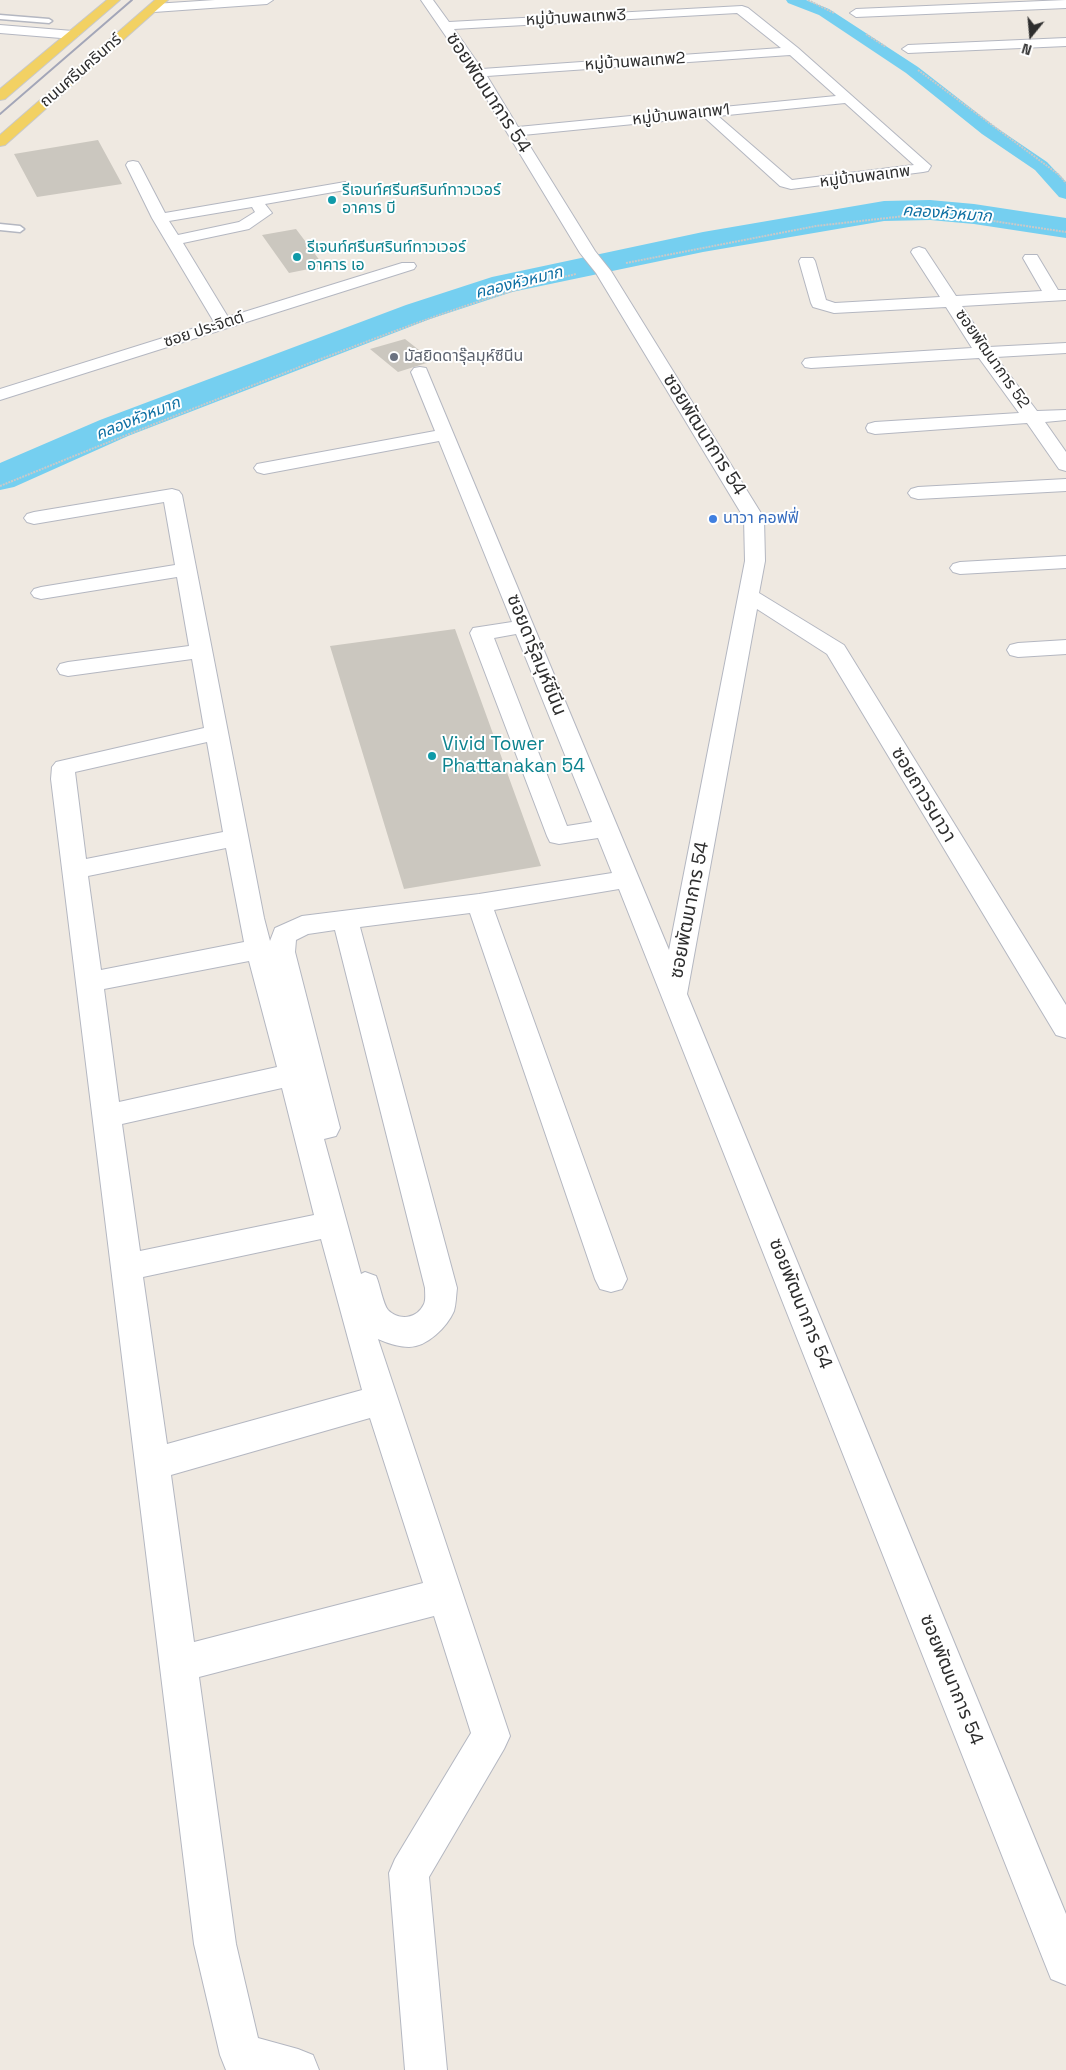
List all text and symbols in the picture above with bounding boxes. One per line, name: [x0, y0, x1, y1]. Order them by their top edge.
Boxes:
street label: หมู่บ้านพลเทพ3: [525, 6, 627, 30]
north arrow: [1006, 10, 1056, 60]
street label: ซอยพัฒนาการ 54: [441, 29, 535, 157]
street label: ถนนศรีนครินทร์: [36, 30, 126, 112]
text: N: [1020, 39, 1034, 59]
street label: หมู่บ้านพลเทพ2: [584, 49, 686, 75]
street label: หมู่บ้านพลเทพ1: [631, 100, 731, 130]
street label: หมู่บ้านพลเทพ: [819, 162, 911, 192]
place label: รีเจนท์ศรีนศรินท์ทาวเวอร์ อาคาร บี: [342, 181, 501, 219]
marker: รีเจนท์ศรีนศรินท์ทาวเวอร์ อาคาร บี: [326, 194, 338, 206]
water label: คลองหัวหมาก: [902, 201, 992, 227]
place label: รีเจนท์ศรีนศรินท์ทาวเวอร์ อาคาร เอ: [307, 238, 466, 276]
marker: รีเจนท์ศรีนศรินท์ทาวเวอร์ อาคาร เอ: [291, 251, 303, 263]
water label: คลองหัวหมาก: [473, 263, 565, 303]
street label: ซอยพัฒนาการ 52: [951, 306, 1033, 412]
street label: ซอย ประจิตต์: [161, 308, 247, 352]
place label: มัสยิดดารุ๊ลมุห์ซีนีน: [404, 347, 523, 367]
marker: มัสยิดดารุ๊ลมุห์ซีนีน: [388, 351, 400, 363]
street label: ซอยพัฒนาการ 54: [658, 370, 750, 500]
water label: คลองหัวหมาก: [93, 393, 183, 445]
place label: นาวา คอฟฟี่: [723, 509, 799, 529]
marker: นาวา คอฟฟี่: [707, 513, 719, 525]
street label: ซอยดารุ๊ลมุห์ซีนีน: [501, 591, 571, 719]
place label: Vivid Tower Phattanakan 54: [442, 734, 585, 778]
street label: ซอยถาวรนาวา: [886, 743, 960, 847]
marker: Vivid Tower Phattanakan 54: [426, 750, 438, 762]
street label: ซอยพัฒนาการ 54: [666, 840, 714, 980]
street label: ซอยพัฒนาการ 54: [763, 1235, 837, 1373]
street label: ซอยพัฒนาการ 54: [914, 1611, 988, 1749]

